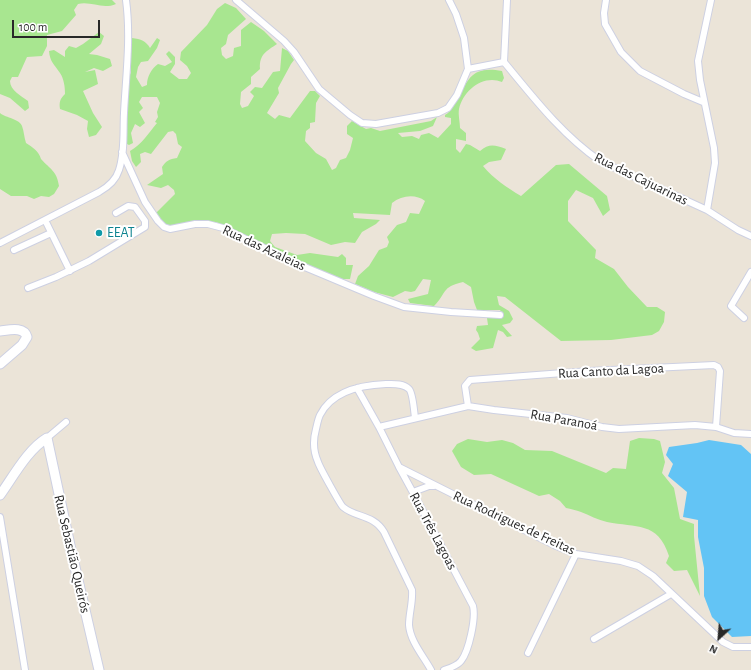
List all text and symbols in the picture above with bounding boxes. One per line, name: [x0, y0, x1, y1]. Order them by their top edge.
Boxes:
scale bar: [14, 12, 102, 38]
text: 100 m: [19, 21, 47, 33]
street label: Rua das Cajuarinas: [591, 149, 691, 209]
street label: Rua das Azaleias: [220, 221, 308, 275]
place label: EEAT: [107, 225, 135, 241]
marker: EEAT: [94, 228, 104, 238]
street label: Rua Canto da Lagoa: [558, 360, 664, 382]
street label: Rua Paranoá: [529, 406, 599, 434]
street label: Rua Rodrigues de Freitas: [450, 487, 578, 559]
street label: Rua Três Lagoas: [406, 489, 460, 573]
street label: Rua Sebastião Queirós: [50, 493, 94, 615]
north arrow: [699, 618, 739, 658]
text: N: [708, 643, 719, 656]

